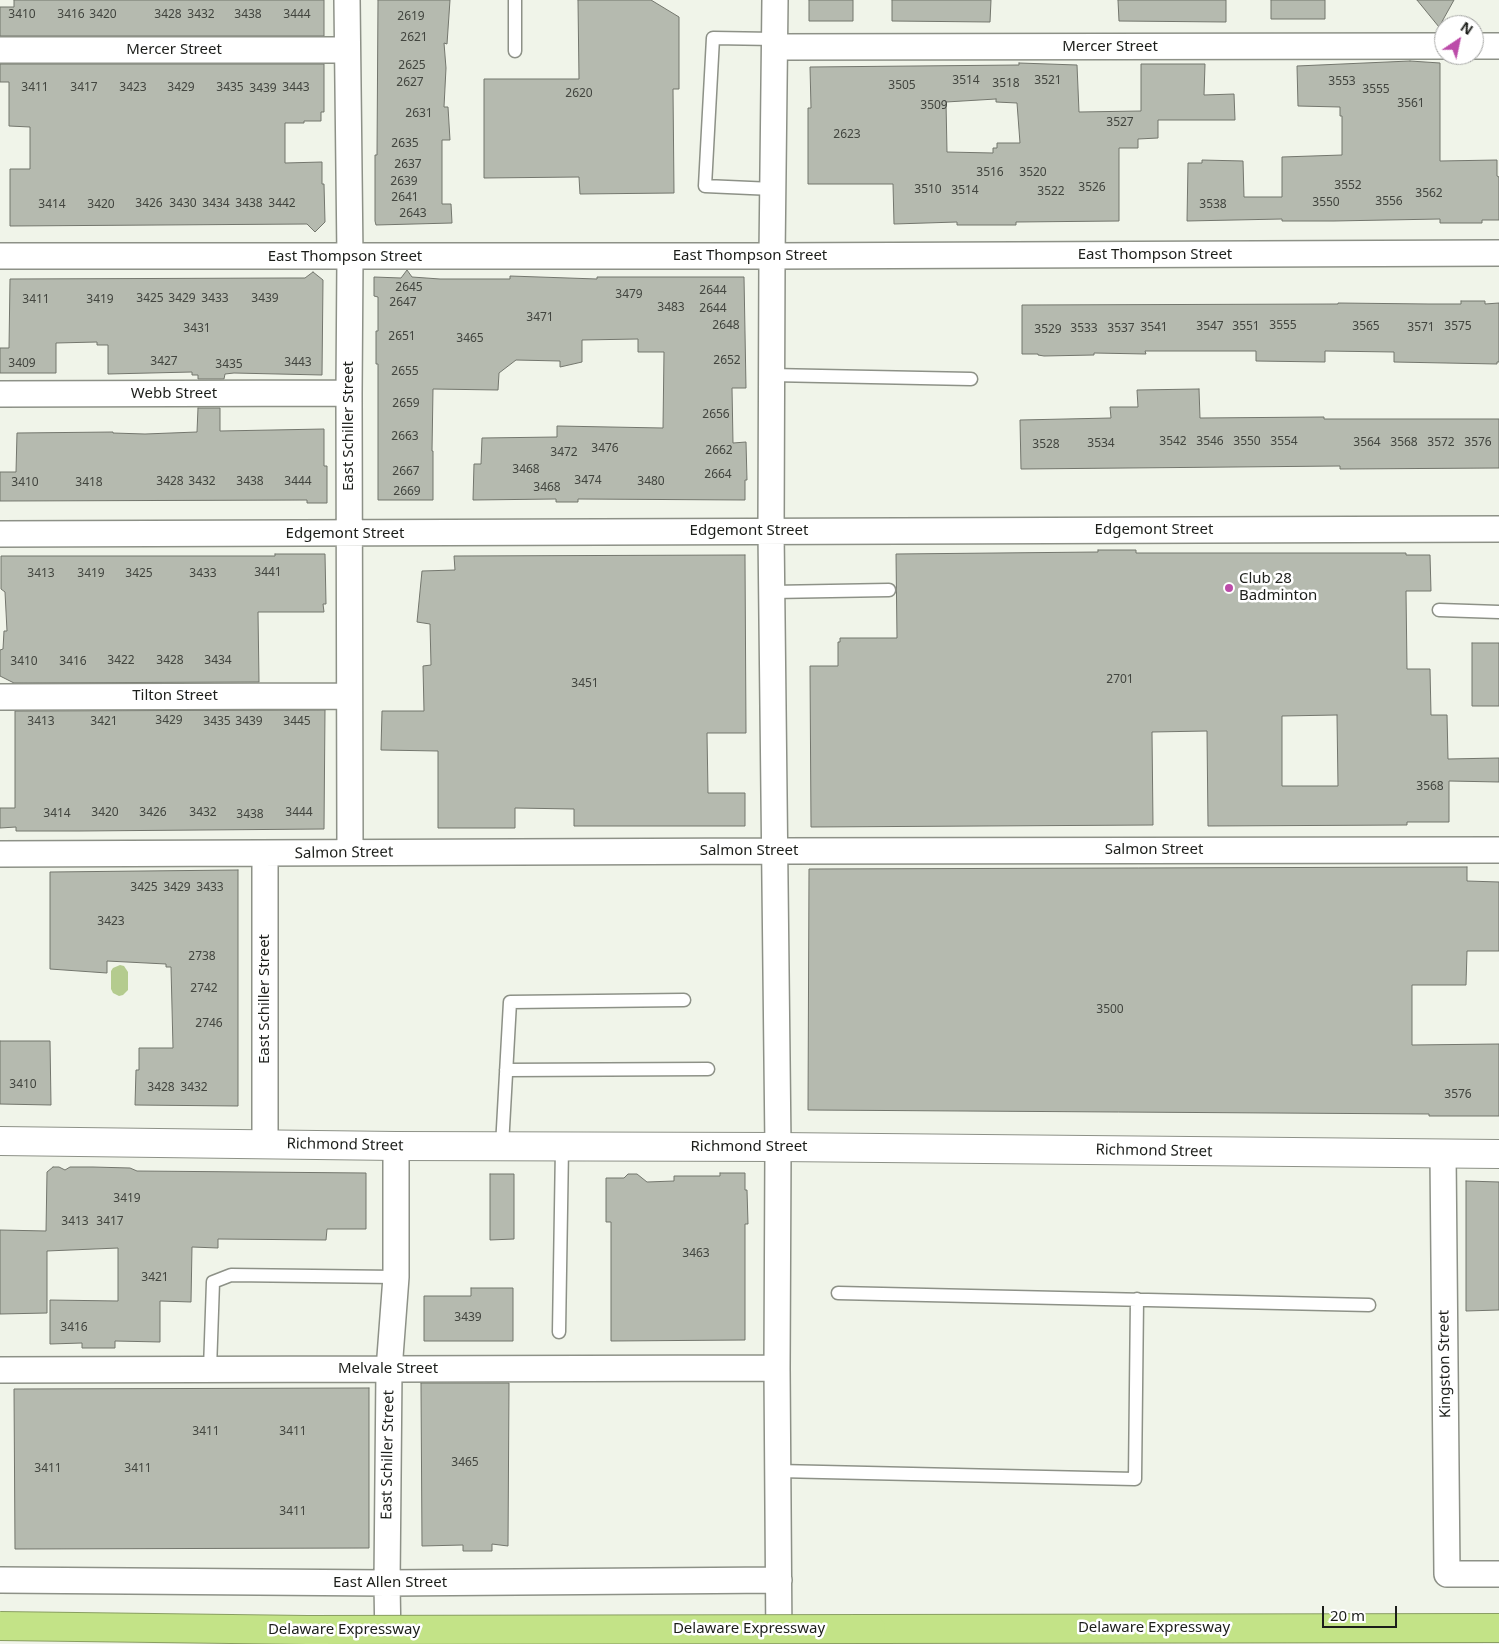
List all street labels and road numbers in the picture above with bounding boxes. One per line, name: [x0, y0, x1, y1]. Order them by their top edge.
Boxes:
street label: Mercer Street: [1062, 38, 1158, 56]
street label: Mercer Street: [126, 41, 222, 59]
street label: East Thompson Street: [1078, 246, 1232, 264]
street label: East Thompson Street: [673, 247, 827, 265]
street label: East Thompson Street: [268, 248, 422, 266]
street label: East Schiller Street: [340, 361, 358, 491]
street label: Webb Street: [131, 385, 217, 403]
street label: Edgemont Street: [1095, 521, 1213, 539]
street label: Edgemont Street: [690, 522, 808, 540]
street label: Edgemont Street: [286, 525, 404, 543]
street label: Tilton Street: [132, 687, 218, 705]
street label: Salmon Street: [1105, 841, 1203, 859]
street label: Salmon Street: [700, 842, 798, 860]
street label: Salmon Street: [295, 843, 393, 863]
street label: East Schiller Street: [256, 934, 274, 1064]
street label: Richmond Street: [286, 1135, 404, 1155]
street label: Richmond Street: [690, 1138, 808, 1156]
street label: Richmond Street: [1095, 1141, 1213, 1161]
street label: Kingston Street: [1435, 1310, 1455, 1418]
street label: Melvale Street: [338, 1360, 438, 1378]
street label: East Schiller Street: [378, 1390, 398, 1520]
street label: East Allen Street: [333, 1574, 447, 1592]
street label: Delaware Expressway: [1078, 1619, 1230, 1637]
street label: Delaware Expressway: [673, 1620, 825, 1638]
street label: Delaware Expressway: [268, 1621, 420, 1639]

